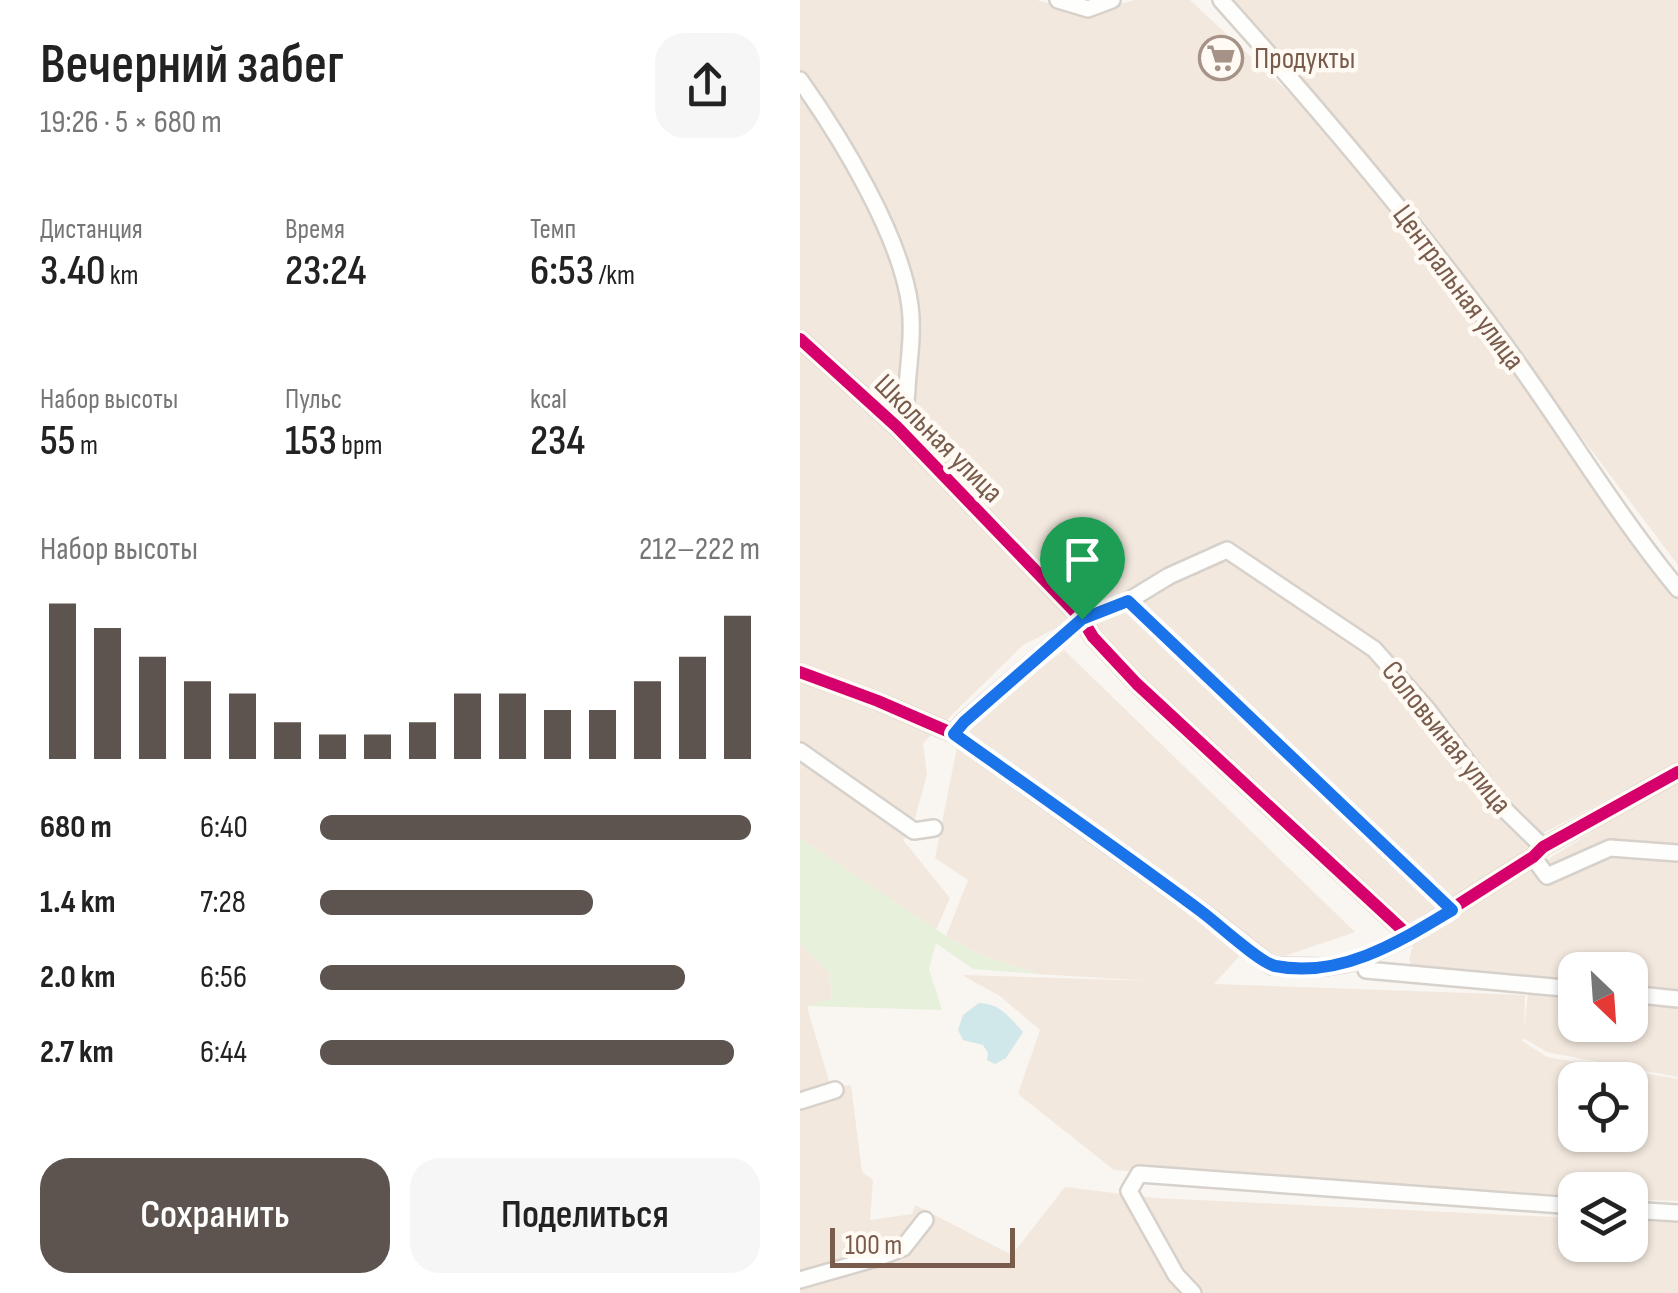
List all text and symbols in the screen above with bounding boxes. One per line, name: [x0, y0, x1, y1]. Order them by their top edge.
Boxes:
text: Вечерний забег: [40, 32, 344, 99]
button: share: [655, 33, 760, 138]
supermarket icon: Продукты: [1198, 35, 1244, 81]
place label: Продукты: [1254, 41, 1355, 77]
text: 19:26 · 5 × 680 m: [40, 103, 222, 142]
street label: Центральная улица: [1384, 198, 1532, 377]
text: Дистанция: [40, 213, 143, 246]
text: Время: [285, 213, 345, 246]
text: Темп: [530, 213, 576, 246]
text: 3.40: [40, 246, 105, 297]
text: 23:24: [285, 246, 367, 297]
text: 6:53: [530, 246, 594, 297]
text: km: [105, 259, 139, 292]
text: /km: [594, 259, 635, 292]
street label: Школьная улица: [866, 367, 1010, 511]
text: Набор высоты: [40, 383, 178, 416]
text: Пульс: [285, 383, 342, 416]
text: kcal: [530, 383, 567, 416]
text: 55: [40, 416, 76, 467]
text: 153: [285, 416, 337, 467]
text: 234: [530, 416, 585, 467]
text: m: [76, 429, 98, 462]
text: bpm: [337, 429, 382, 462]
pin: [1040, 517, 1125, 620]
text: Набор высоты: [40, 530, 198, 569]
text: 212–222 m: [639, 530, 760, 569]
icon: arrive: [1055, 532, 1110, 587]
street label: Соловьиная улица: [1374, 654, 1519, 821]
text: 680 m: [40, 808, 112, 847]
text: 6:40: [200, 808, 248, 847]
text: 1.4 km: [40, 883, 115, 922]
text: 7:28: [200, 883, 246, 922]
north arrow: [1558, 952, 1648, 1042]
map controls: [1558, 952, 1648, 1262]
text: 2.0 km: [40, 958, 116, 997]
text: 6:56: [200, 958, 247, 997]
text: 2.7 km: [40, 1033, 114, 1072]
text: 6:44: [200, 1033, 247, 1072]
button: locate: [1558, 1062, 1648, 1152]
button: Сохранить: [40, 1158, 390, 1273]
button: Поделиться: [410, 1158, 760, 1273]
button: layers: [1558, 1172, 1648, 1262]
scale bar: [830, 1223, 1015, 1268]
text: 100 m: [845, 1229, 902, 1262]

